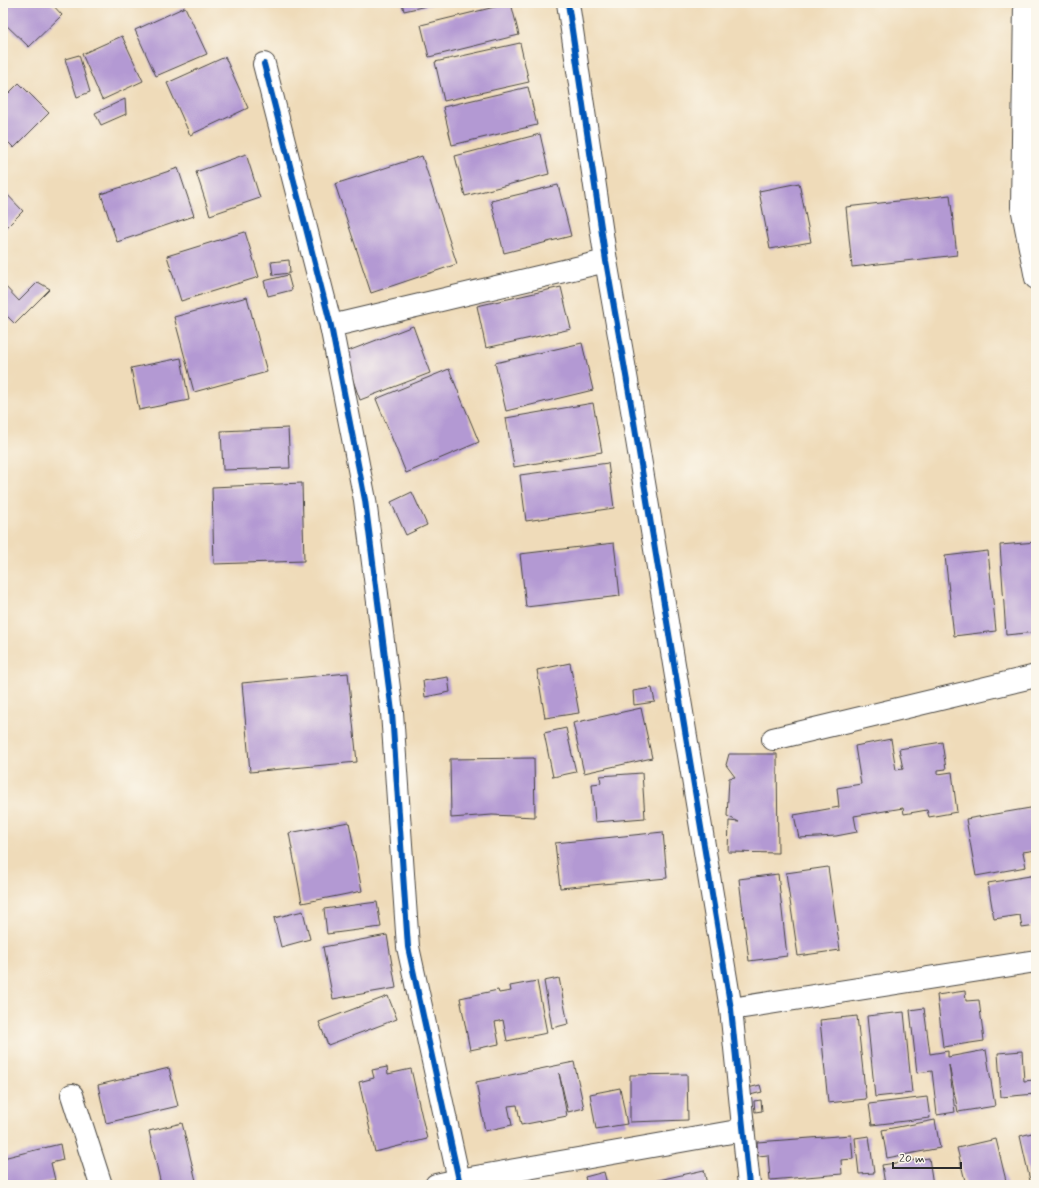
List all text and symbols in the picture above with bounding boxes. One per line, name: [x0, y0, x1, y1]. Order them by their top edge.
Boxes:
scale bar: [893, 1144, 961, 1170]
text: 20 m: [899, 1151, 925, 1167]

